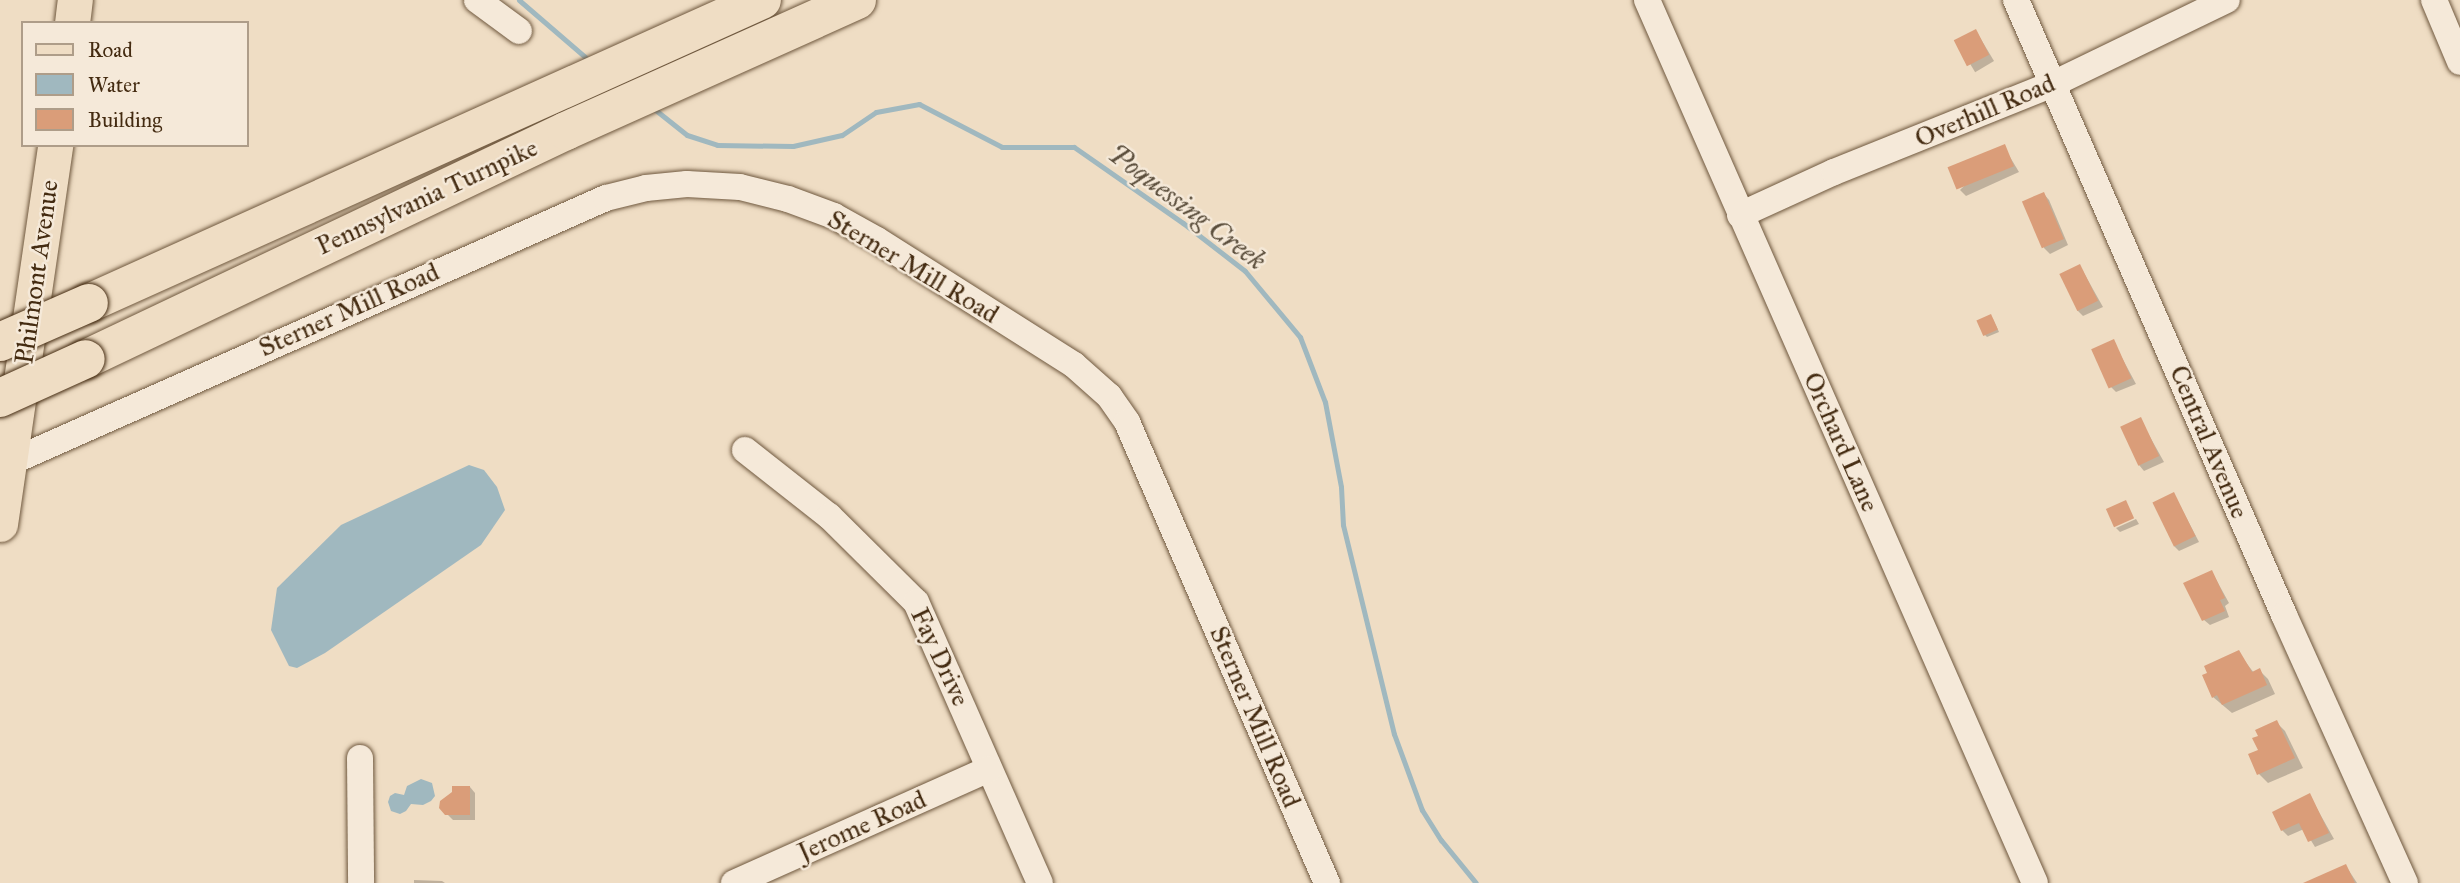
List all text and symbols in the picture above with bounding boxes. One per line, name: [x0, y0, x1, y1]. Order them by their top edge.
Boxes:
legend: [21, 21, 248, 147]
text: Road: [88, 37, 133, 63]
street label: Overhill Road: [1910, 68, 2060, 154]
text: Water: [88, 72, 140, 98]
text: Building: [88, 107, 162, 133]
street label: Pennsylvania Turnpike: [311, 132, 543, 262]
water label: Poquessing Creek: [1101, 137, 1273, 277]
street label: Philmont Avenue: [9, 178, 65, 366]
street label: Sterner Mill Road: [822, 204, 1004, 330]
street label: Sterner Mill Road: [254, 256, 444, 364]
street label: Central Avenue: [2163, 361, 2255, 523]
street label: Orchard Lane: [1796, 367, 1886, 517]
street label: Fay Drive: [904, 603, 976, 711]
street label: Sterner Mill Road: [1203, 622, 1307, 812]
street label: Jerome Road: [793, 784, 931, 868]

